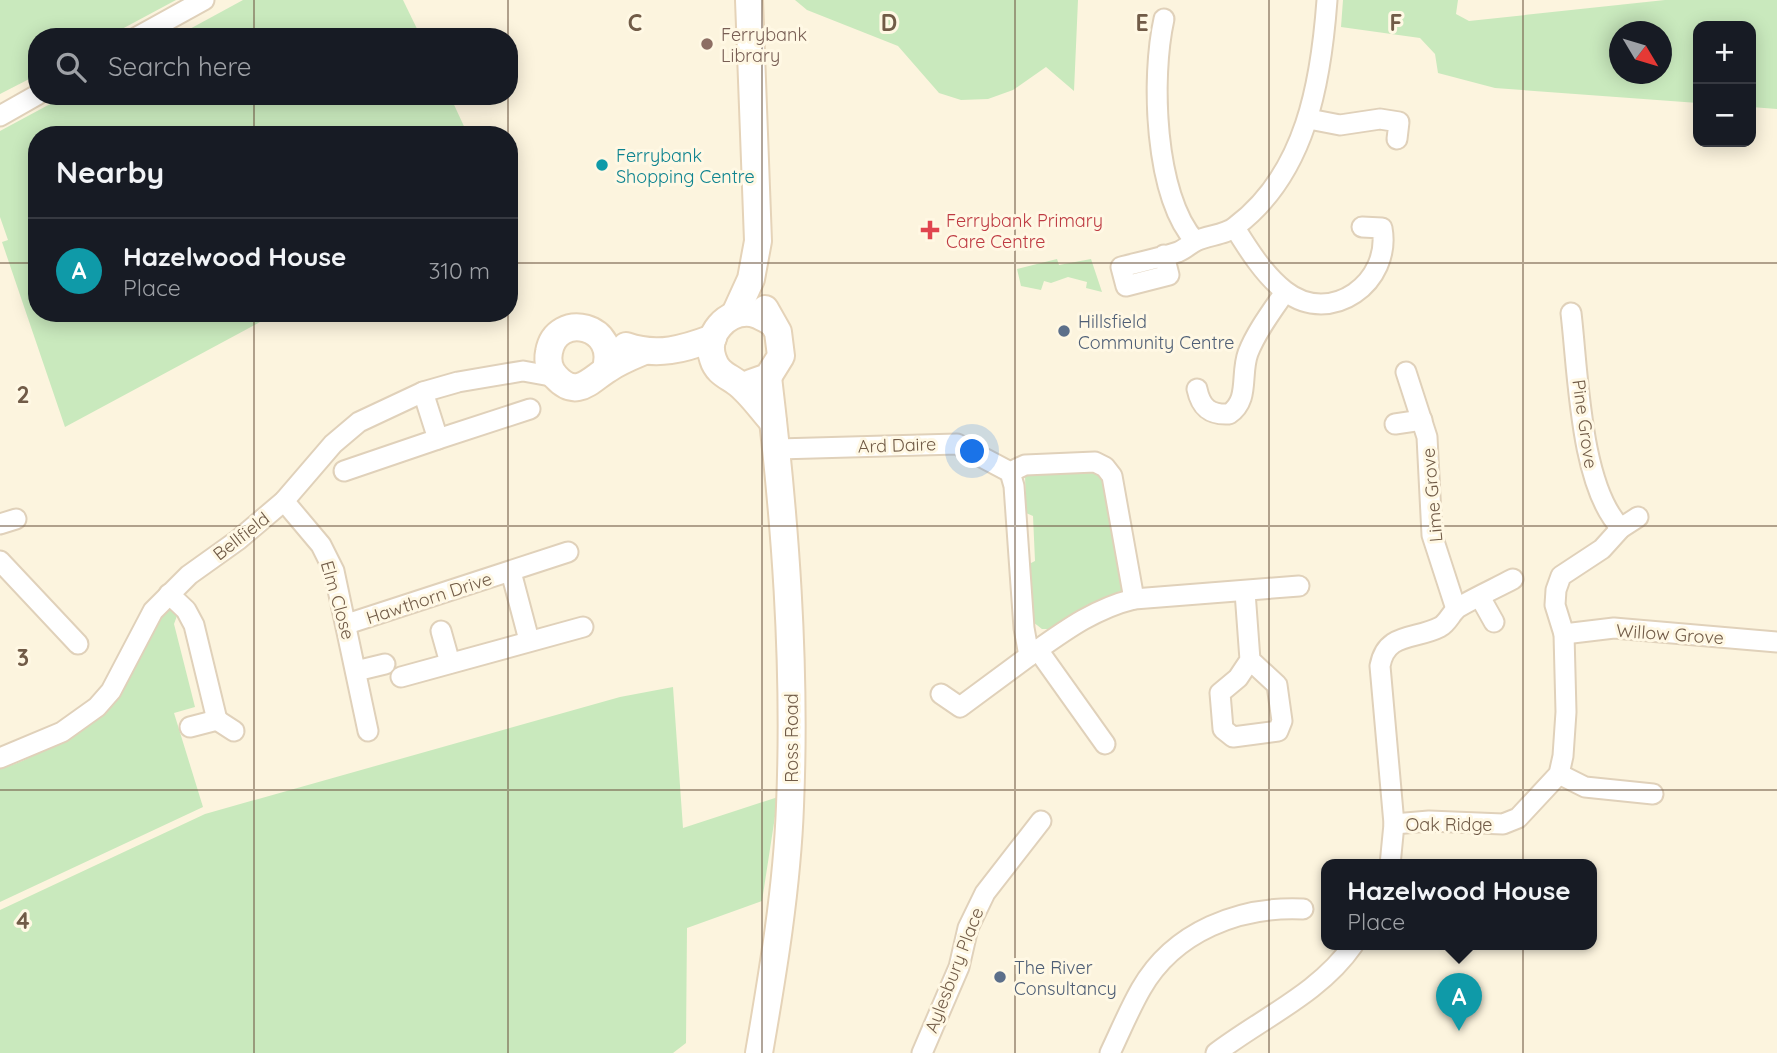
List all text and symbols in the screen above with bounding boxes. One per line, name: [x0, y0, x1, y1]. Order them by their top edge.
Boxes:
text: C: [628, 8, 642, 37]
text: D: [881, 8, 897, 37]
text: E: [1135, 8, 1149, 37]
text: F: [1390, 8, 1402, 37]
north arrow: [1609, 21, 1672, 84]
map controls: [1693, 21, 1756, 147]
button: +: [1693, 21, 1756, 84]
place label: Ferrybank Library: [721, 23, 807, 67]
search box: [28, 28, 518, 105]
marker: Ferrybank Library: [699, 36, 715, 52]
icon: search: [52, 48, 90, 86]
text: Search here: [108, 50, 252, 83]
button: −: [1693, 84, 1756, 147]
place label: Ferrybank Shopping Centre: [616, 144, 755, 188]
text: Nearby: [56, 153, 164, 191]
marker: Ferrybank Shopping Centre: [594, 157, 610, 173]
place label: Ferrybank Primary Care Centre: [946, 209, 1103, 253]
marker: Ferrybank Primary Care Centre: [920, 220, 940, 240]
text: Hazelwood House: [123, 240, 346, 273]
text: A: [72, 256, 86, 285]
text: 310 m: [428, 256, 490, 285]
text: Place: [123, 273, 181, 302]
place label: Hillsfield Community Centre: [1078, 310, 1234, 354]
marker: Hillsfield Community Centre: [1056, 323, 1072, 339]
street label: Pine Grove: [1567, 378, 1603, 470]
text: 2: [16, 380, 30, 409]
street label: Ard Daire: [857, 432, 937, 458]
your location: [955, 434, 989, 468]
street label: Lime Grove: [1416, 447, 1448, 543]
street label: Bellfield: [208, 507, 274, 565]
street label: Elm Close: [316, 558, 360, 642]
street label: Hawthorn Drive: [363, 567, 495, 629]
street label: Willow Grove: [1615, 619, 1725, 649]
text: 3: [17, 643, 29, 672]
street label: Ross Road: [780, 693, 803, 783]
street label: Oak Ridge: [1405, 813, 1493, 836]
popup: [1321, 859, 1597, 950]
text: Hazelwood House: [1347, 874, 1571, 907]
street label: Aylesbury Place: [920, 904, 988, 1036]
text: 4: [16, 906, 30, 935]
text: Place: [1347, 907, 1405, 936]
place label: The River Consultancy: [1014, 956, 1117, 1000]
marker: The River Consultancy: [992, 969, 1008, 985]
pin: A: [1436, 973, 1482, 1031]

